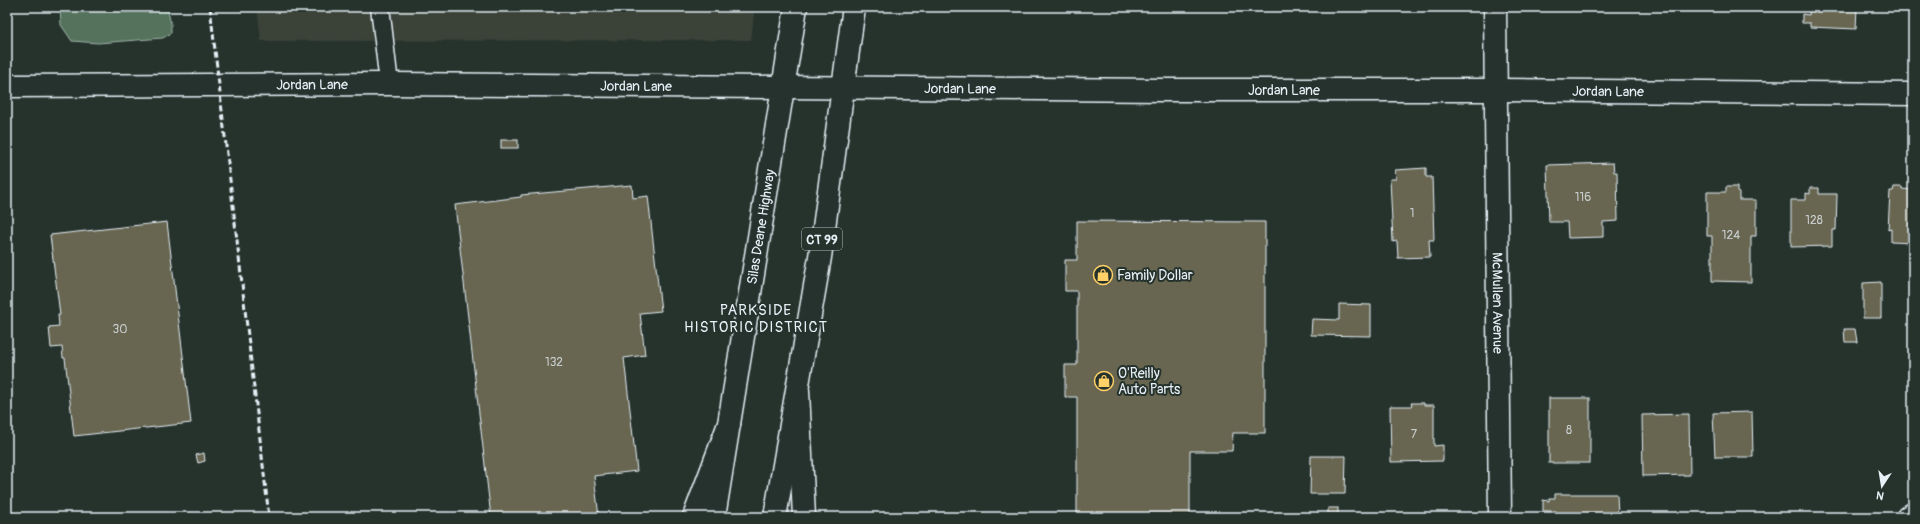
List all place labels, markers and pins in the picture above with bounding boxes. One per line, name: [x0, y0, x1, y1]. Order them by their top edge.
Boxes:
shop icon: Family Dollar: [1092, 264, 1114, 286]
place label: Family Dollar: [1117, 267, 1193, 284]
place label: O'Reilly Auto Parts: [1118, 365, 1181, 398]
shop icon: O'Reilly Auto Parts: [1093, 370, 1115, 392]

